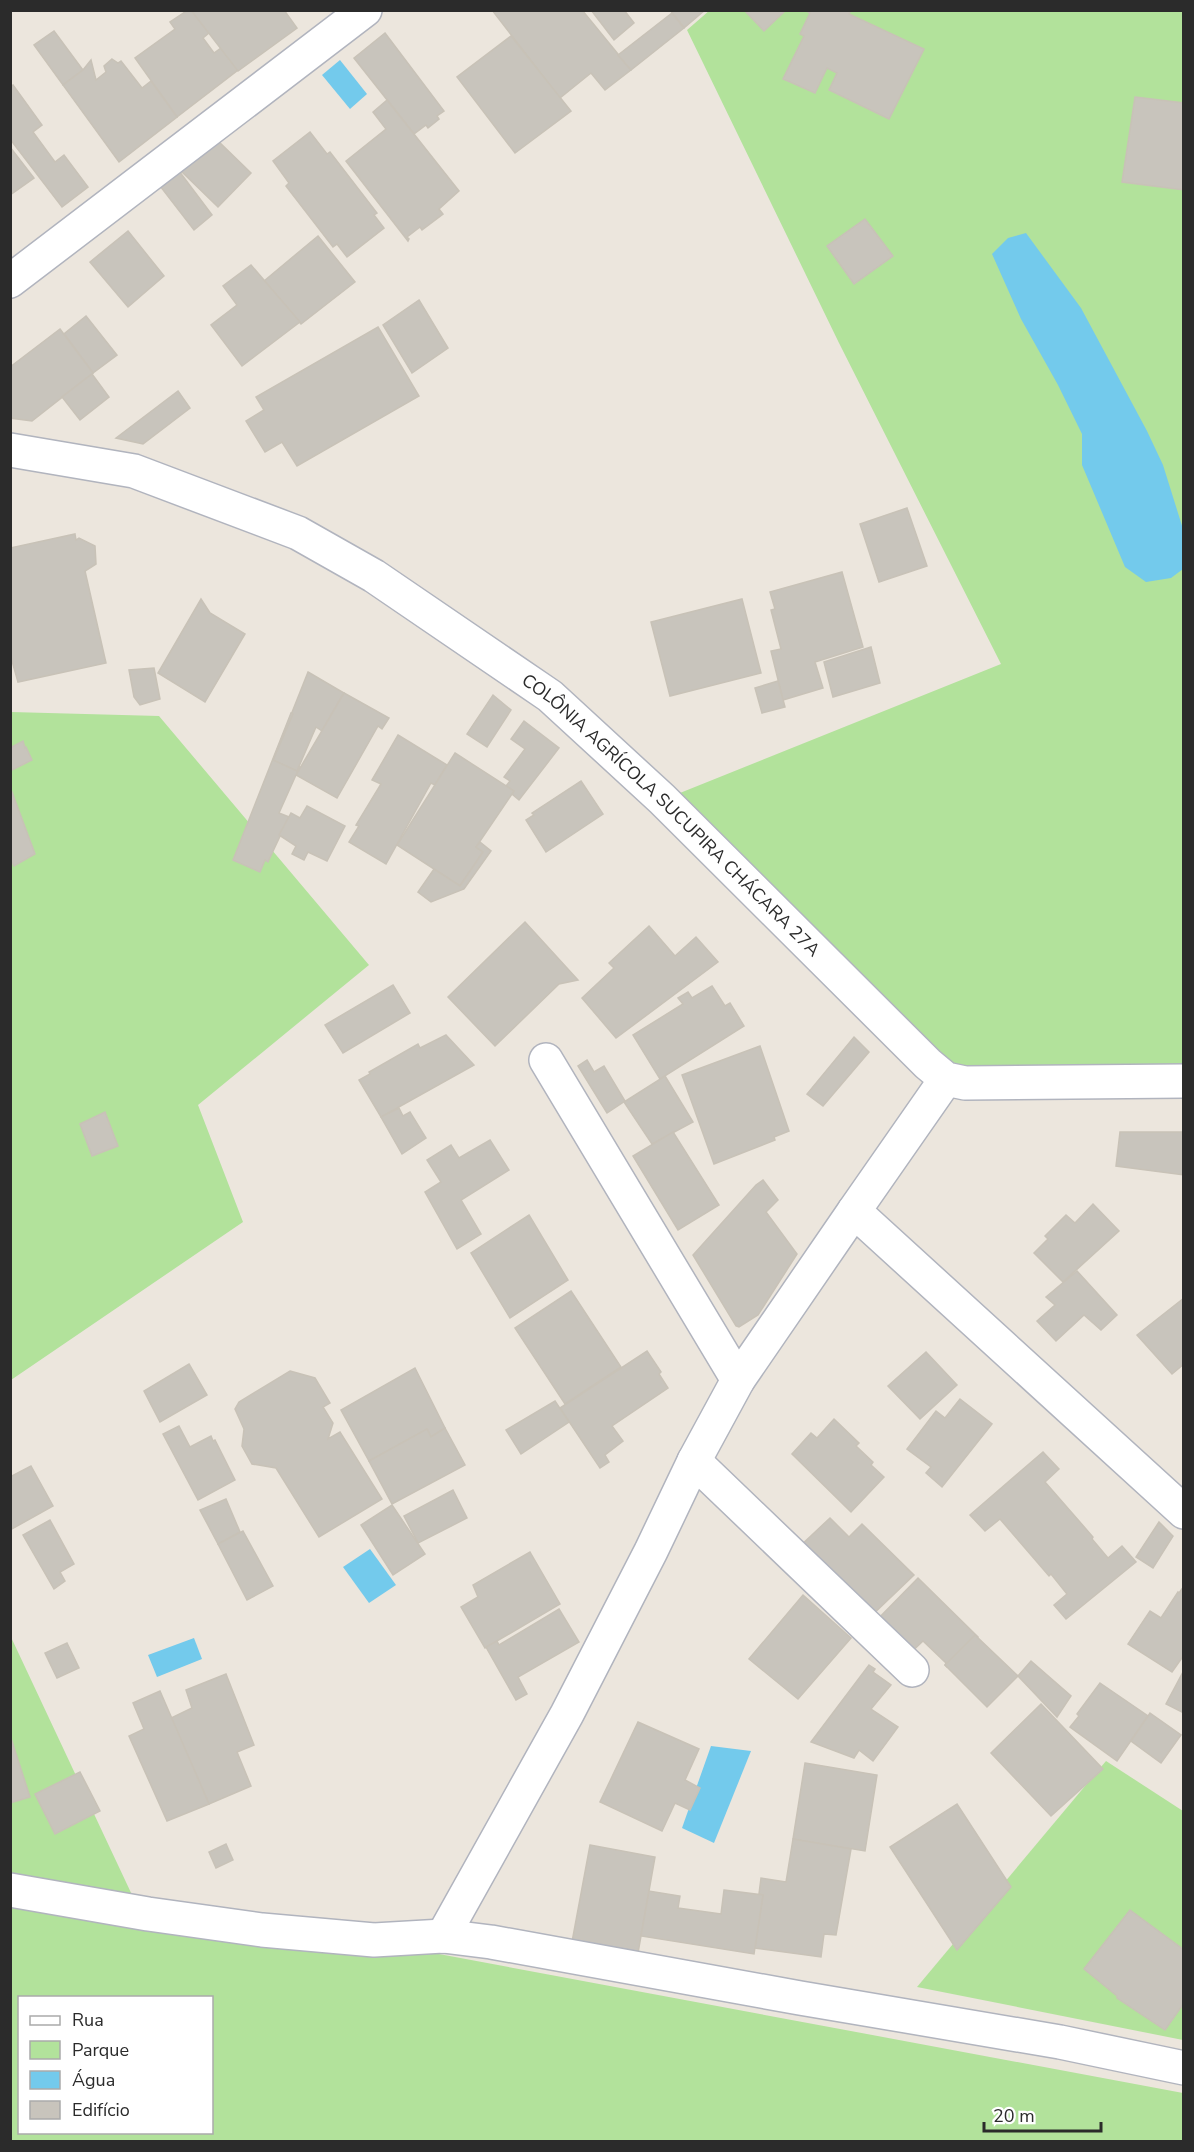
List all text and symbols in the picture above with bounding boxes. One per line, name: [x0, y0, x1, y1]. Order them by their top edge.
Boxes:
street label: COLÔNIA AGRÍCOLA SUCUPIRA CHÁCARA 27A: [517, 668, 825, 962]
legend: [18, 1996, 213, 2134]
text: Rua: [72, 2008, 104, 2032]
text: Parque: [72, 2038, 129, 2062]
text: Água: [72, 2068, 115, 2092]
scale bar: [984, 2095, 1101, 2133]
text: Edifício: [72, 2098, 130, 2122]
text: 20 m: [993, 2104, 1035, 2128]

